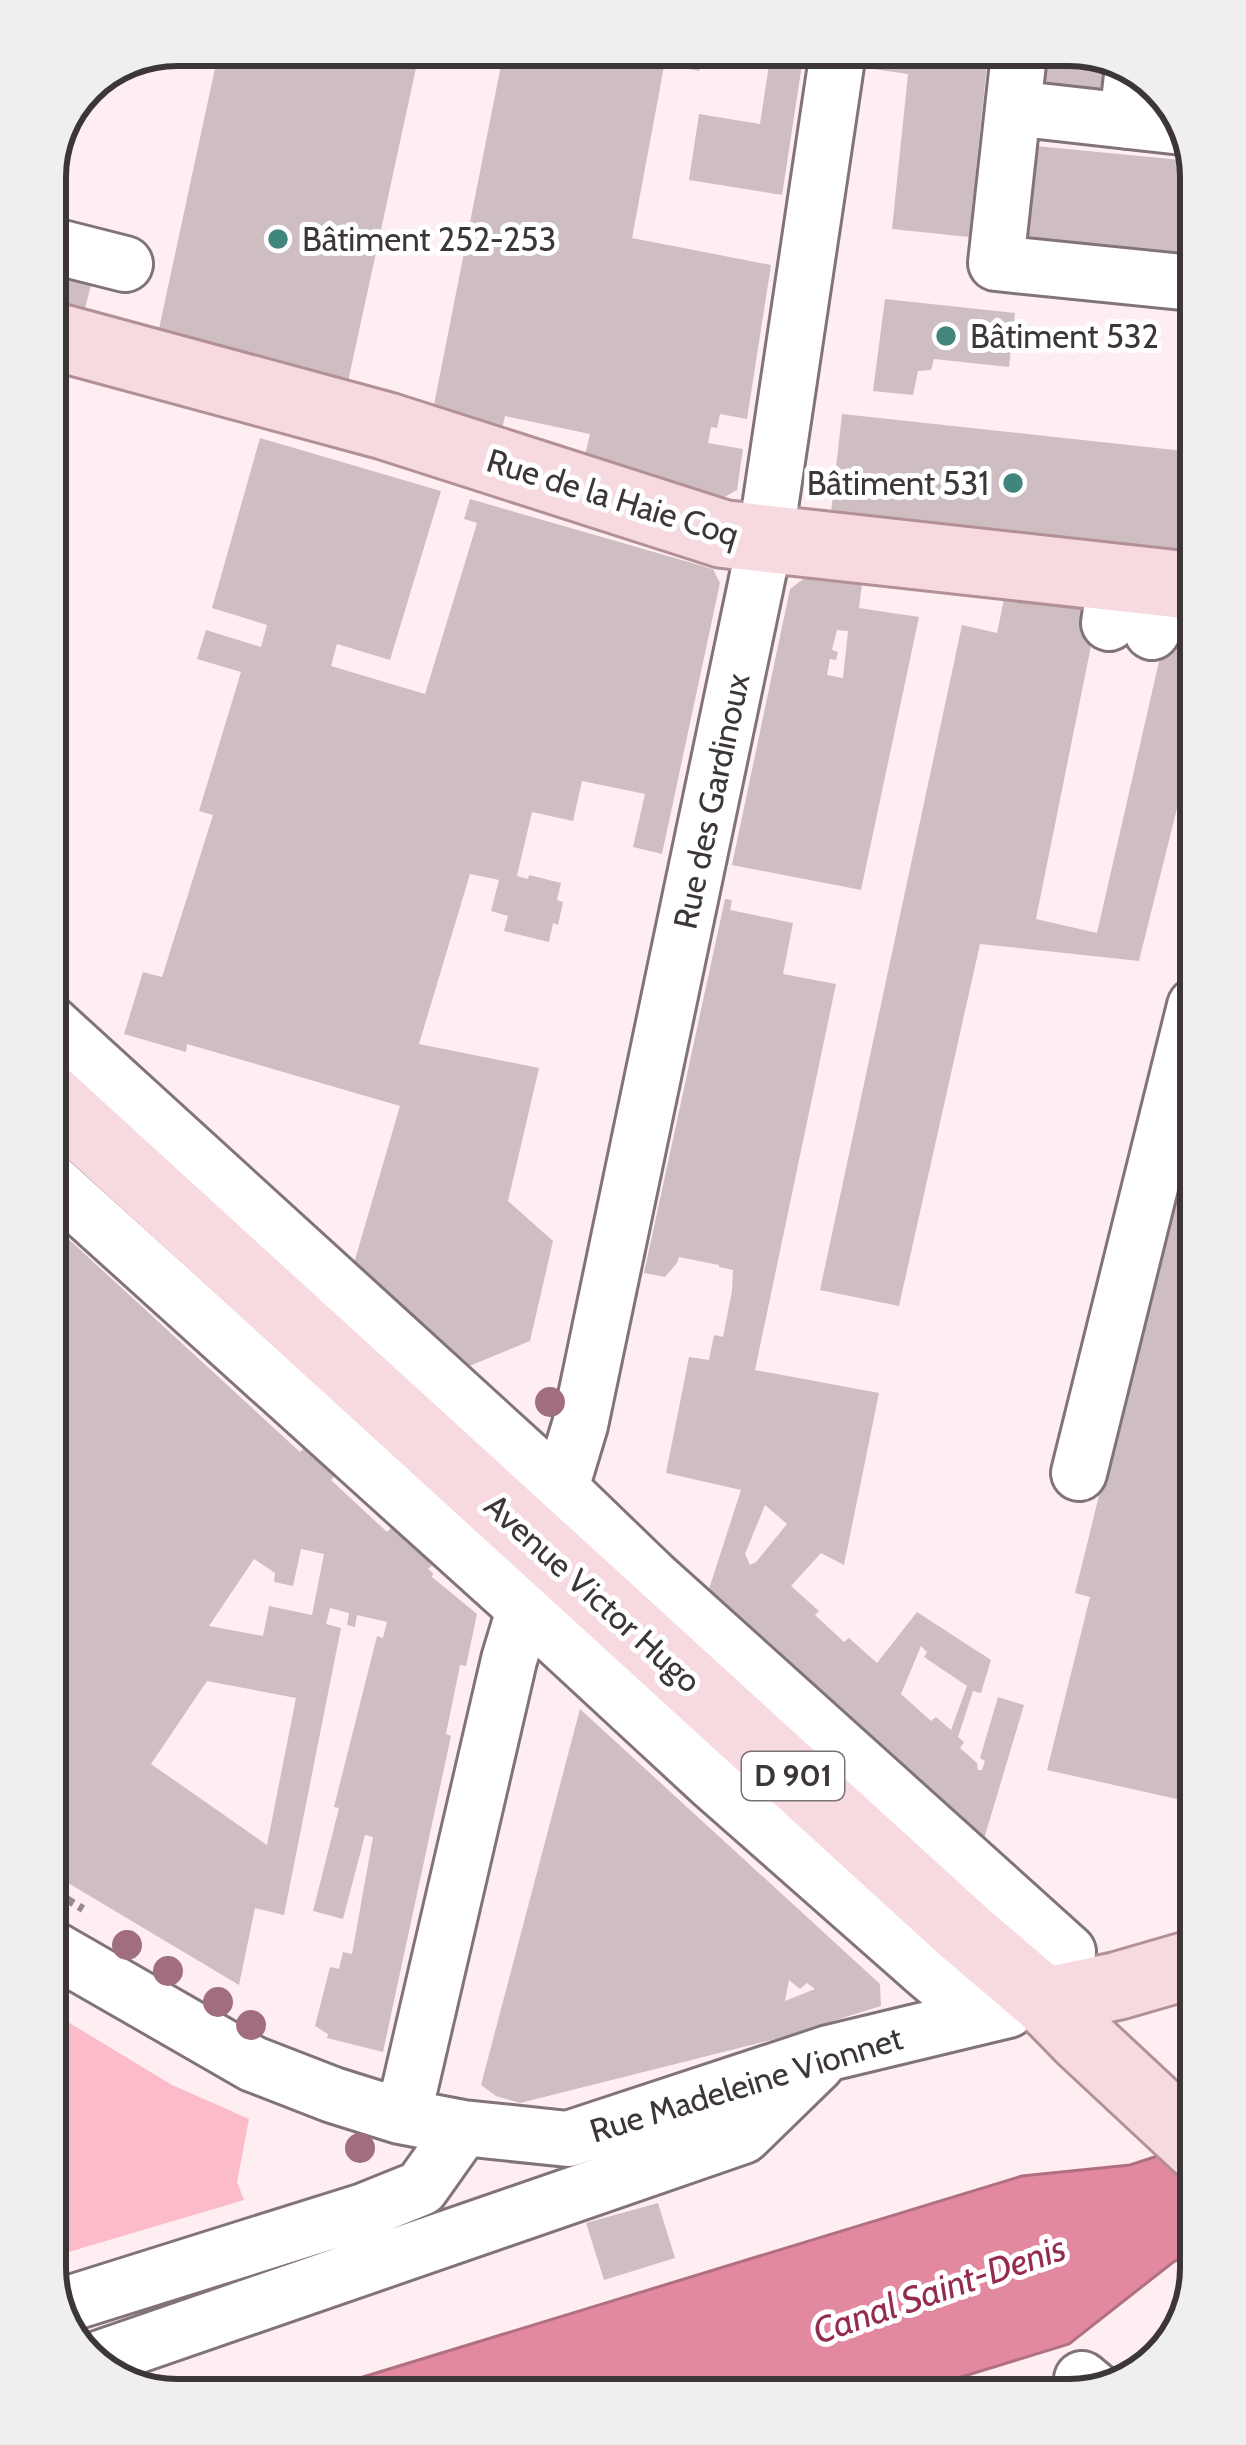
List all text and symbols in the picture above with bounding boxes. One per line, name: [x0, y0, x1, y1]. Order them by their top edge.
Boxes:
place label: Bâtiment 252-253: [302, 219, 556, 259]
marker: Bâtiment 252-253: [265, 226, 291, 252]
place label: Bâtiment 532: [970, 316, 1159, 356]
marker: Bâtiment 532: [933, 323, 959, 349]
street label: Rue de la Haie Coq: [482, 440, 744, 554]
place label: Bâtiment 531: [807, 463, 989, 503]
marker: Bâtiment 531: [1000, 470, 1026, 496]
street label: Rue des Gardinoux: [664, 669, 758, 932]
street label: Avenue Victor Hugo: [477, 1485, 709, 1701]
road number: D 901: [742, 1752, 844, 1800]
street label: Rue Madeleine Vionnet: [585, 2017, 907, 2151]
water label: Canal Saint-Denis: [807, 2225, 1071, 2353]

